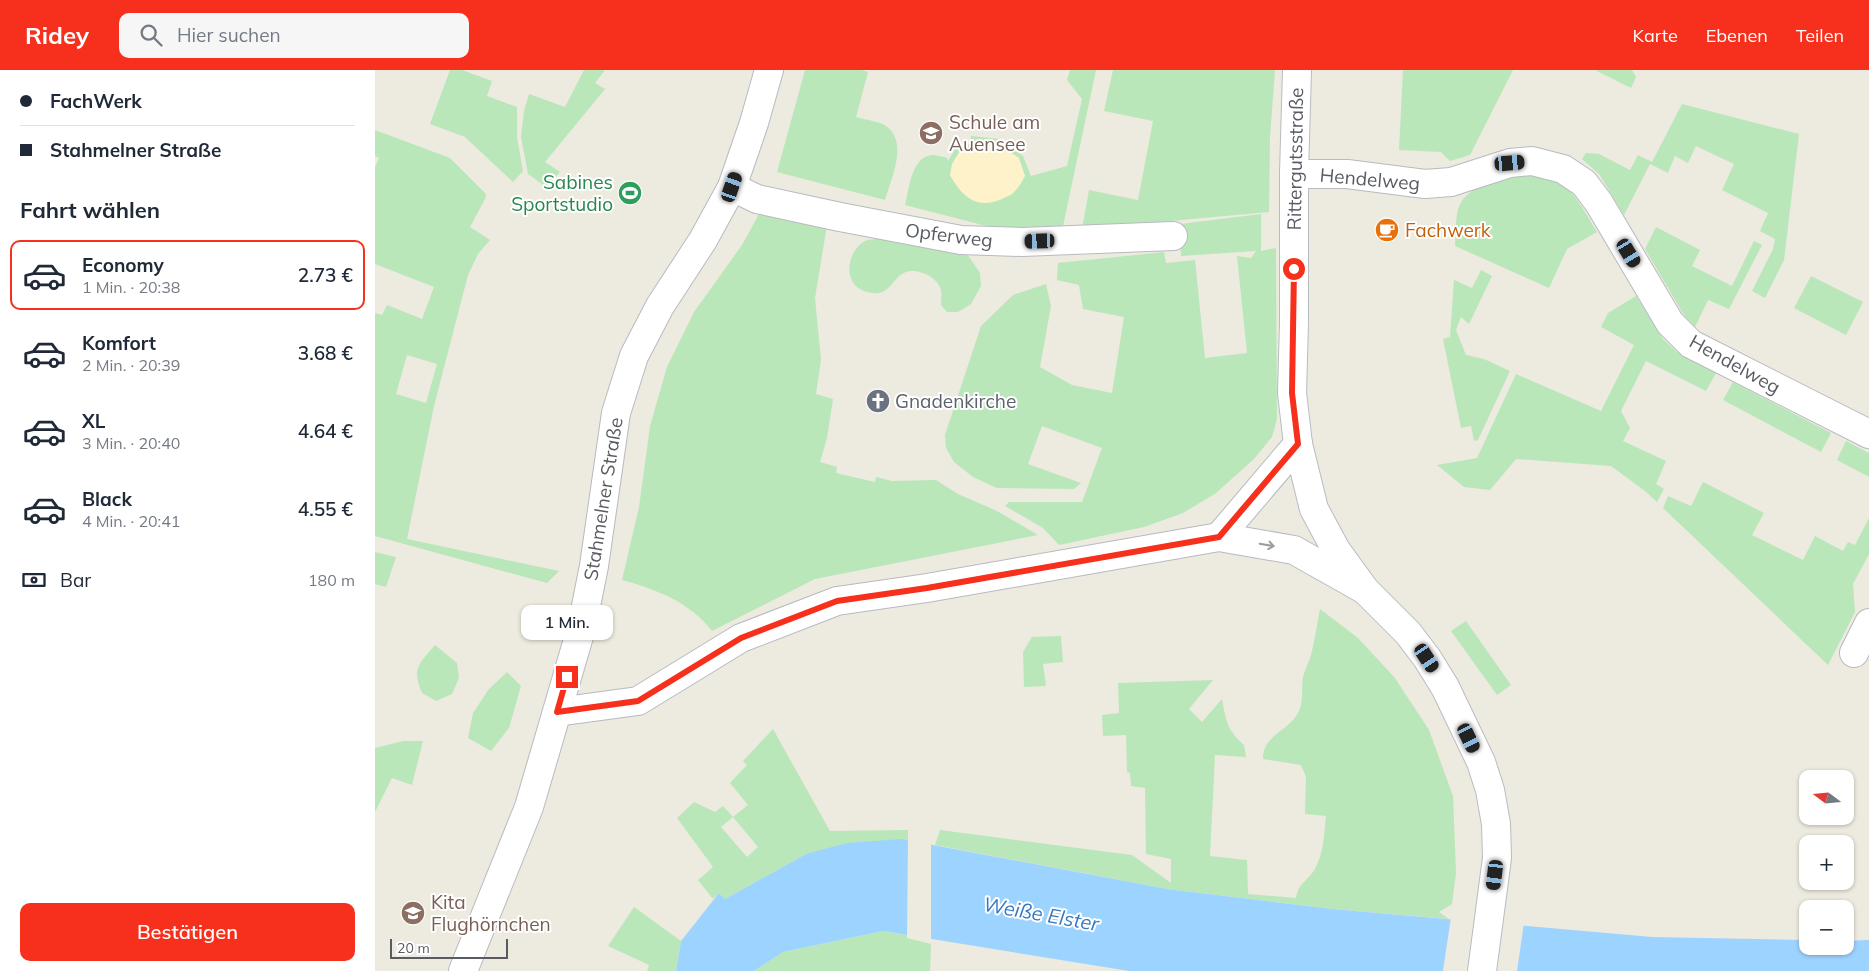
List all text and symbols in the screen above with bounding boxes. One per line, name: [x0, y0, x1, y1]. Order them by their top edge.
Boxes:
search box: [119, 13, 469, 58]
text: Ridey: [25, 20, 89, 50]
icon: search: [137, 21, 165, 49]
text: Hier suchen: [177, 23, 281, 47]
text: Karte: [1632, 24, 1678, 47]
text: Ebenen: [1706, 24, 1768, 47]
text: Teilen: [1796, 24, 1844, 47]
street label: Rittergutsstraße: [1282, 87, 1308, 231]
text: FachWerk: [50, 89, 142, 113]
place label: Schule am Auensee: [949, 110, 1040, 156]
school or university icon: Schule am Auensee: [918, 120, 944, 146]
text: Stahmelner Straße: [50, 138, 221, 162]
car: [1494, 154, 1525, 172]
street label: Hendelweg: [1319, 163, 1421, 195]
place label: Sabines Sportstudio: [511, 170, 613, 216]
car: [720, 170, 743, 204]
sports icon: Sabines Sportstudio: [617, 180, 643, 206]
text: Fahrt wählen: [20, 196, 160, 224]
cafe icon: Fachwerk: [1374, 217, 1400, 243]
street label: Opferweg: [904, 218, 994, 252]
place label: Fachwerk: [1405, 218, 1491, 242]
car: [1024, 233, 1055, 249]
car: [1614, 236, 1643, 270]
icon: car: [22, 253, 67, 298]
text: Economy: [82, 253, 164, 277]
route start: [1283, 258, 1305, 280]
text: 2.73 €: [298, 263, 353, 287]
text: 1 Min. · 20:38: [82, 277, 180, 297]
street label: Hendelweg: [1685, 329, 1785, 399]
icon: car: [22, 331, 67, 376]
text: Komfort: [82, 331, 156, 355]
text: 3.68 €: [298, 341, 353, 365]
text: 2 Min. · 20:39: [82, 355, 180, 375]
church icon: Gnadenkirche: [865, 388, 891, 414]
place label: Gnadenkirche: [895, 389, 1016, 413]
icon: car: [22, 409, 67, 454]
text: XL: [82, 409, 105, 433]
street label: Stahmelner Straße: [578, 416, 628, 582]
text: 4.64 €: [298, 419, 353, 443]
text: 3 Min. · 20:40: [82, 433, 180, 453]
icon: car: [22, 487, 67, 532]
text: Black: [82, 487, 132, 511]
text: 4.55 €: [298, 497, 353, 521]
text: 4 Min. · 20:41: [82, 511, 180, 531]
one-way arrow: [1258, 540, 1274, 550]
icon: cash: [20, 566, 48, 594]
text: Bar: [60, 568, 91, 592]
text: 180 m: [308, 570, 355, 590]
callout: 1 Min.: [521, 604, 613, 640]
text: 1 Min.: [545, 612, 589, 632]
car: [1412, 641, 1441, 675]
route end: [556, 666, 578, 688]
car: [1455, 721, 1482, 755]
north arrow: [1799, 770, 1854, 825]
map controls: [1799, 770, 1854, 955]
button: +: [1799, 835, 1854, 890]
car: [1485, 859, 1504, 891]
place label: Kita Flughörnchen: [431, 890, 551, 936]
water label: Weiße Elster: [981, 891, 1102, 936]
school or university icon: Kita Flughörnchen: [400, 900, 426, 926]
button: −: [1799, 900, 1854, 955]
button: Bestätigen: [20, 903, 355, 961]
scale bar: [390, 936, 507, 959]
text: 20 m: [397, 939, 430, 957]

